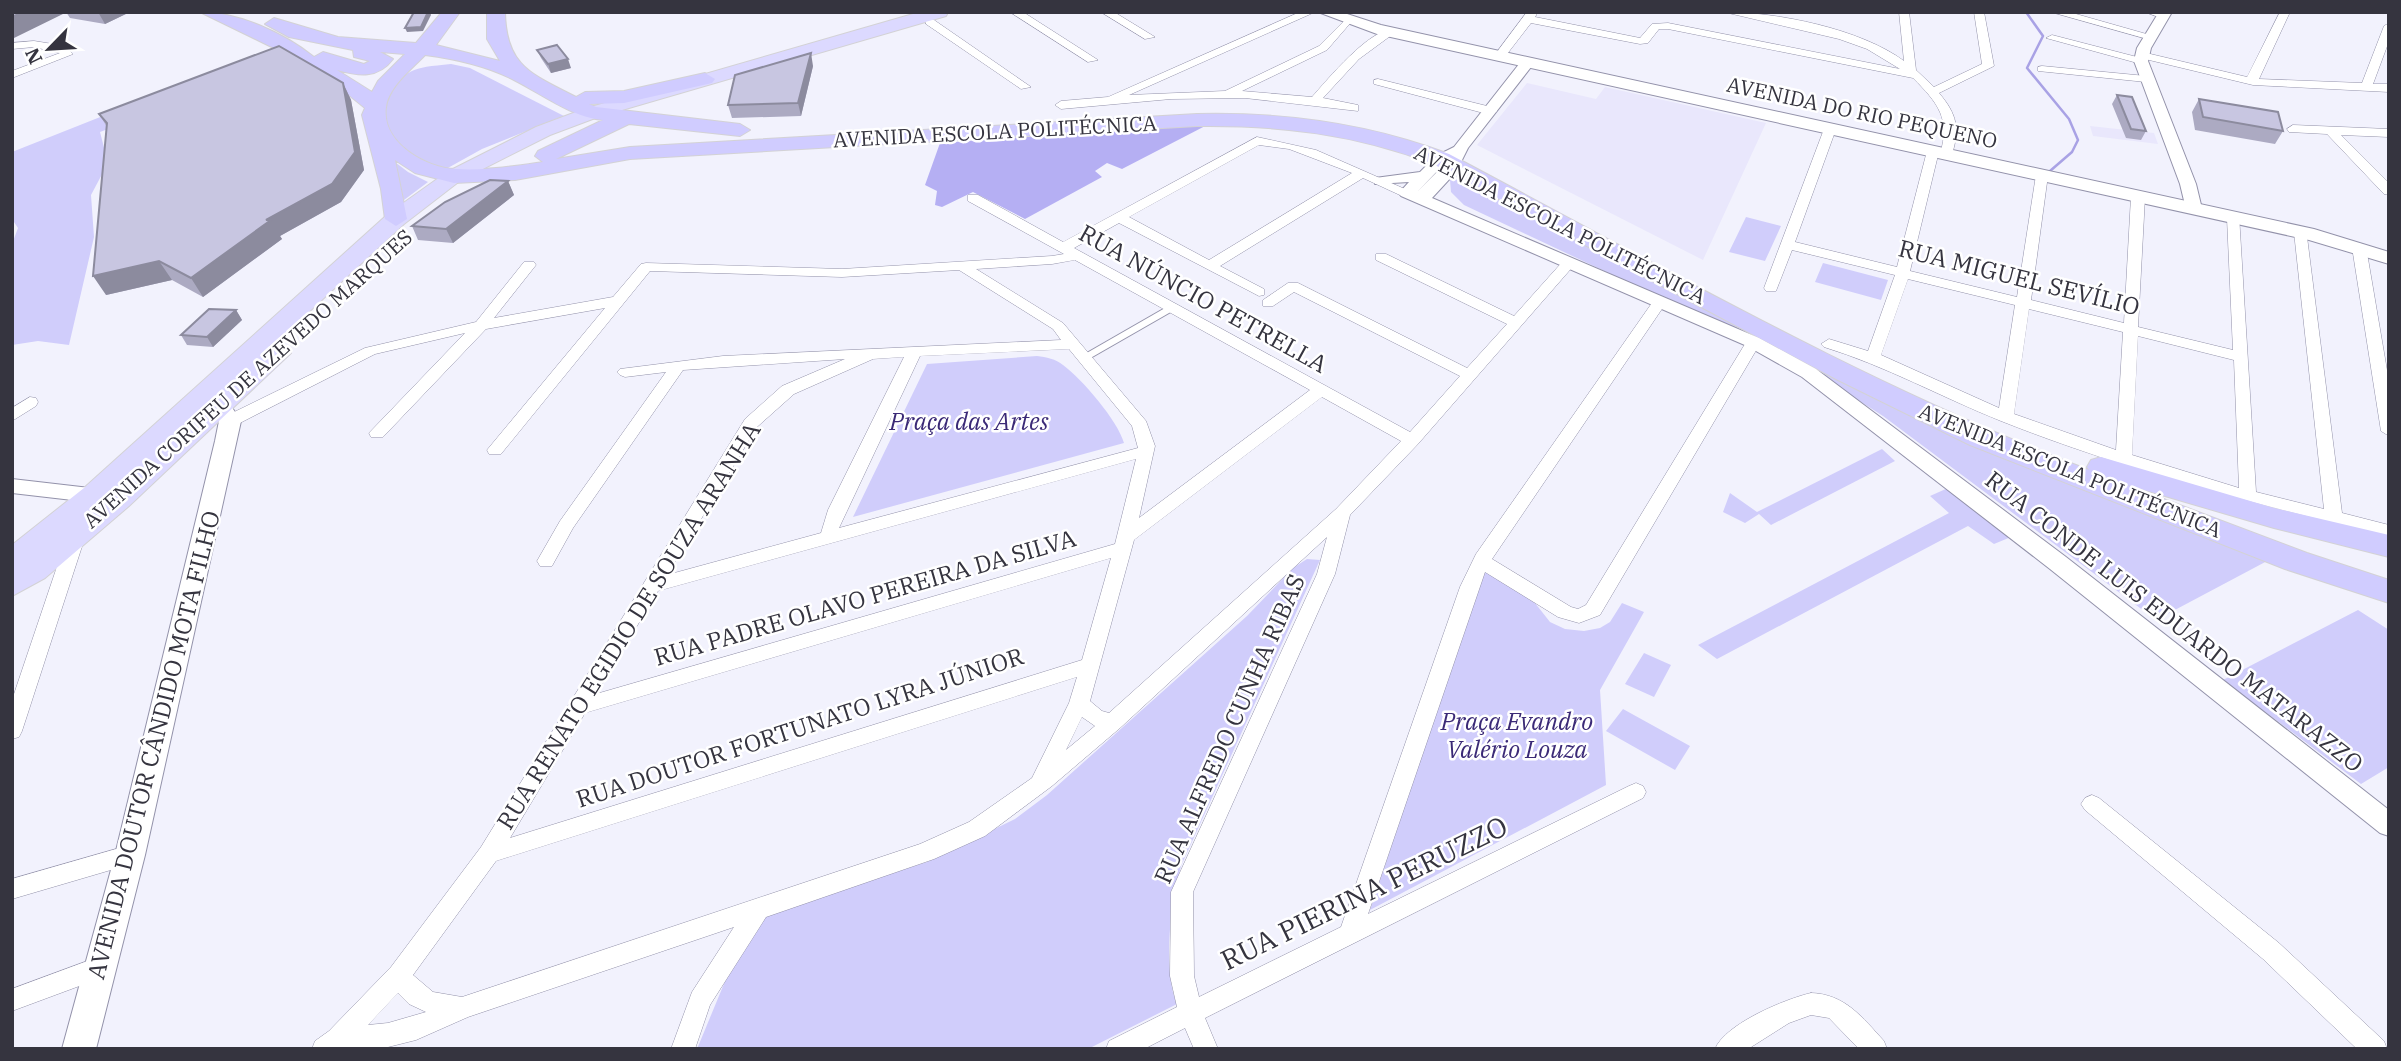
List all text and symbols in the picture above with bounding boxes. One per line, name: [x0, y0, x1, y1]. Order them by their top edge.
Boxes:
north arrow: [14, 14, 84, 84]
text: N: [20, 44, 48, 68]
street label: AVENIDA DO RIO PEQUENO: [1724, 70, 2000, 154]
street label: AVENIDA ESCOLA POLITÉCNICA: [832, 109, 1158, 153]
street label: AVENIDA ESCOLA POLITÉCNICA: [1410, 138, 1712, 310]
street label: RUA NÚNCIO PETRELLA: [1074, 216, 1334, 380]
street label: AVENIDA CORIFEU DE AZEVEDO MARQUES: [77, 223, 418, 534]
street label: RUA MIGUEL SEVÍLIO: [1895, 232, 2143, 322]
street label: AVENIDA ESCOLA POLITÉCNICA: [1915, 396, 2226, 544]
park label: Praça das Artes: [888, 405, 1049, 437]
street label: RUA RENATO EGIDIO DE SOUZA ARANHA: [489, 415, 768, 835]
street label: RUA CONDE LUIS EDUARDO MATARAZZO: [1979, 463, 2370, 779]
street label: AVENIDA DOUTOR CÂNDIDO MOTA FILHO: [79, 507, 227, 982]
street label: RUA PADRE OLAVO PEREIRA DA SILVA: [650, 521, 1080, 673]
street label: RUA ALFREDO CUNHA RIBAS: [1146, 569, 1312, 888]
street label: RUA DOUTOR FORTUNATO LYRA JÚNIOR: [572, 639, 1028, 815]
park label: Praça Evandro Valério Louza: [1440, 705, 1593, 765]
street label: RUA PIERINA PERUZZO: [1214, 807, 1513, 978]

